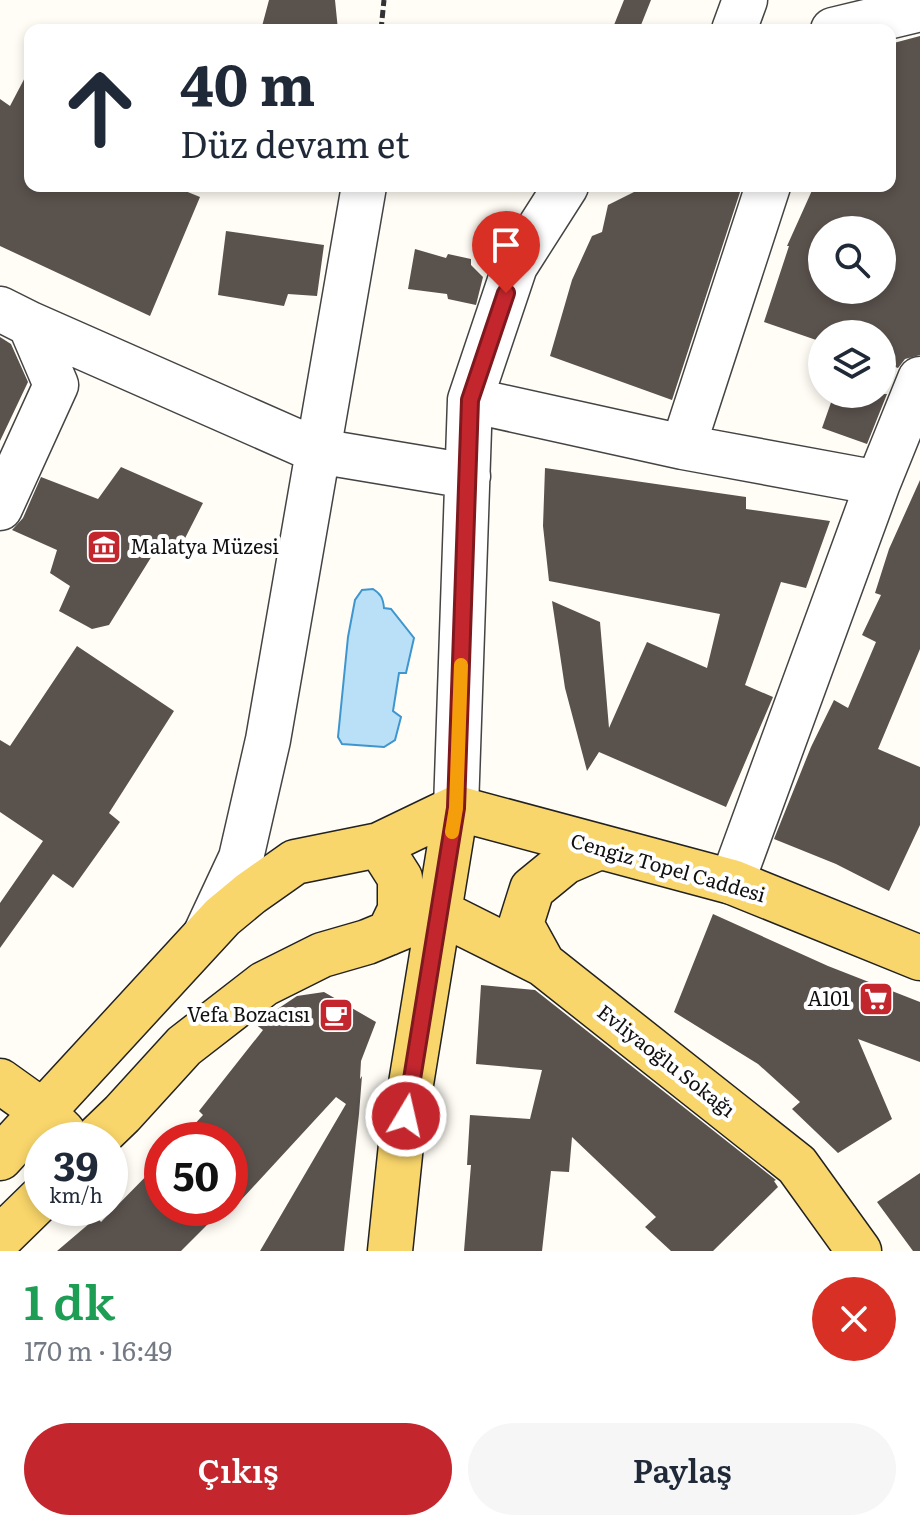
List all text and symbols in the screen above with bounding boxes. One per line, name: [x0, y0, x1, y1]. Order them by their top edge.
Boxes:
text: 40 m: [180, 40, 315, 123]
icon: ahead: [48, 56, 152, 160]
text: Düz devam et: [180, 116, 410, 169]
pin: [472, 211, 540, 293]
map controls: [808, 216, 896, 408]
button: search: [808, 216, 896, 304]
icon: arrive: [484, 223, 528, 267]
button: layers: [808, 320, 896, 408]
museum icon: Malatya Müzesi: [85, 528, 123, 566]
place label: Malatya Müzesi: [130, 530, 279, 560]
street label: Cengiz Topel Caddesi: [568, 824, 770, 908]
supermarket icon: A101: [857, 980, 895, 1018]
place label: A101: [807, 982, 850, 1012]
cafe icon: Vefa Bozacısı: [317, 996, 355, 1034]
street label: Evliyaoğlu Sokağı: [592, 996, 743, 1123]
place label: Vefa Bozacısı: [187, 998, 310, 1028]
position arrow: [364, 1074, 448, 1158]
speed limit sign: 50: [144, 1122, 248, 1226]
text: 39: [53, 1134, 99, 1193]
text: km/h: [49, 1179, 103, 1209]
text: 1 dk: [24, 1264, 115, 1335]
button: close: [812, 1277, 896, 1361]
text: 170 m · 16:49: [24, 1330, 172, 1369]
button: Çıkış: [24, 1423, 452, 1515]
button: Paylaş: [468, 1423, 896, 1515]

